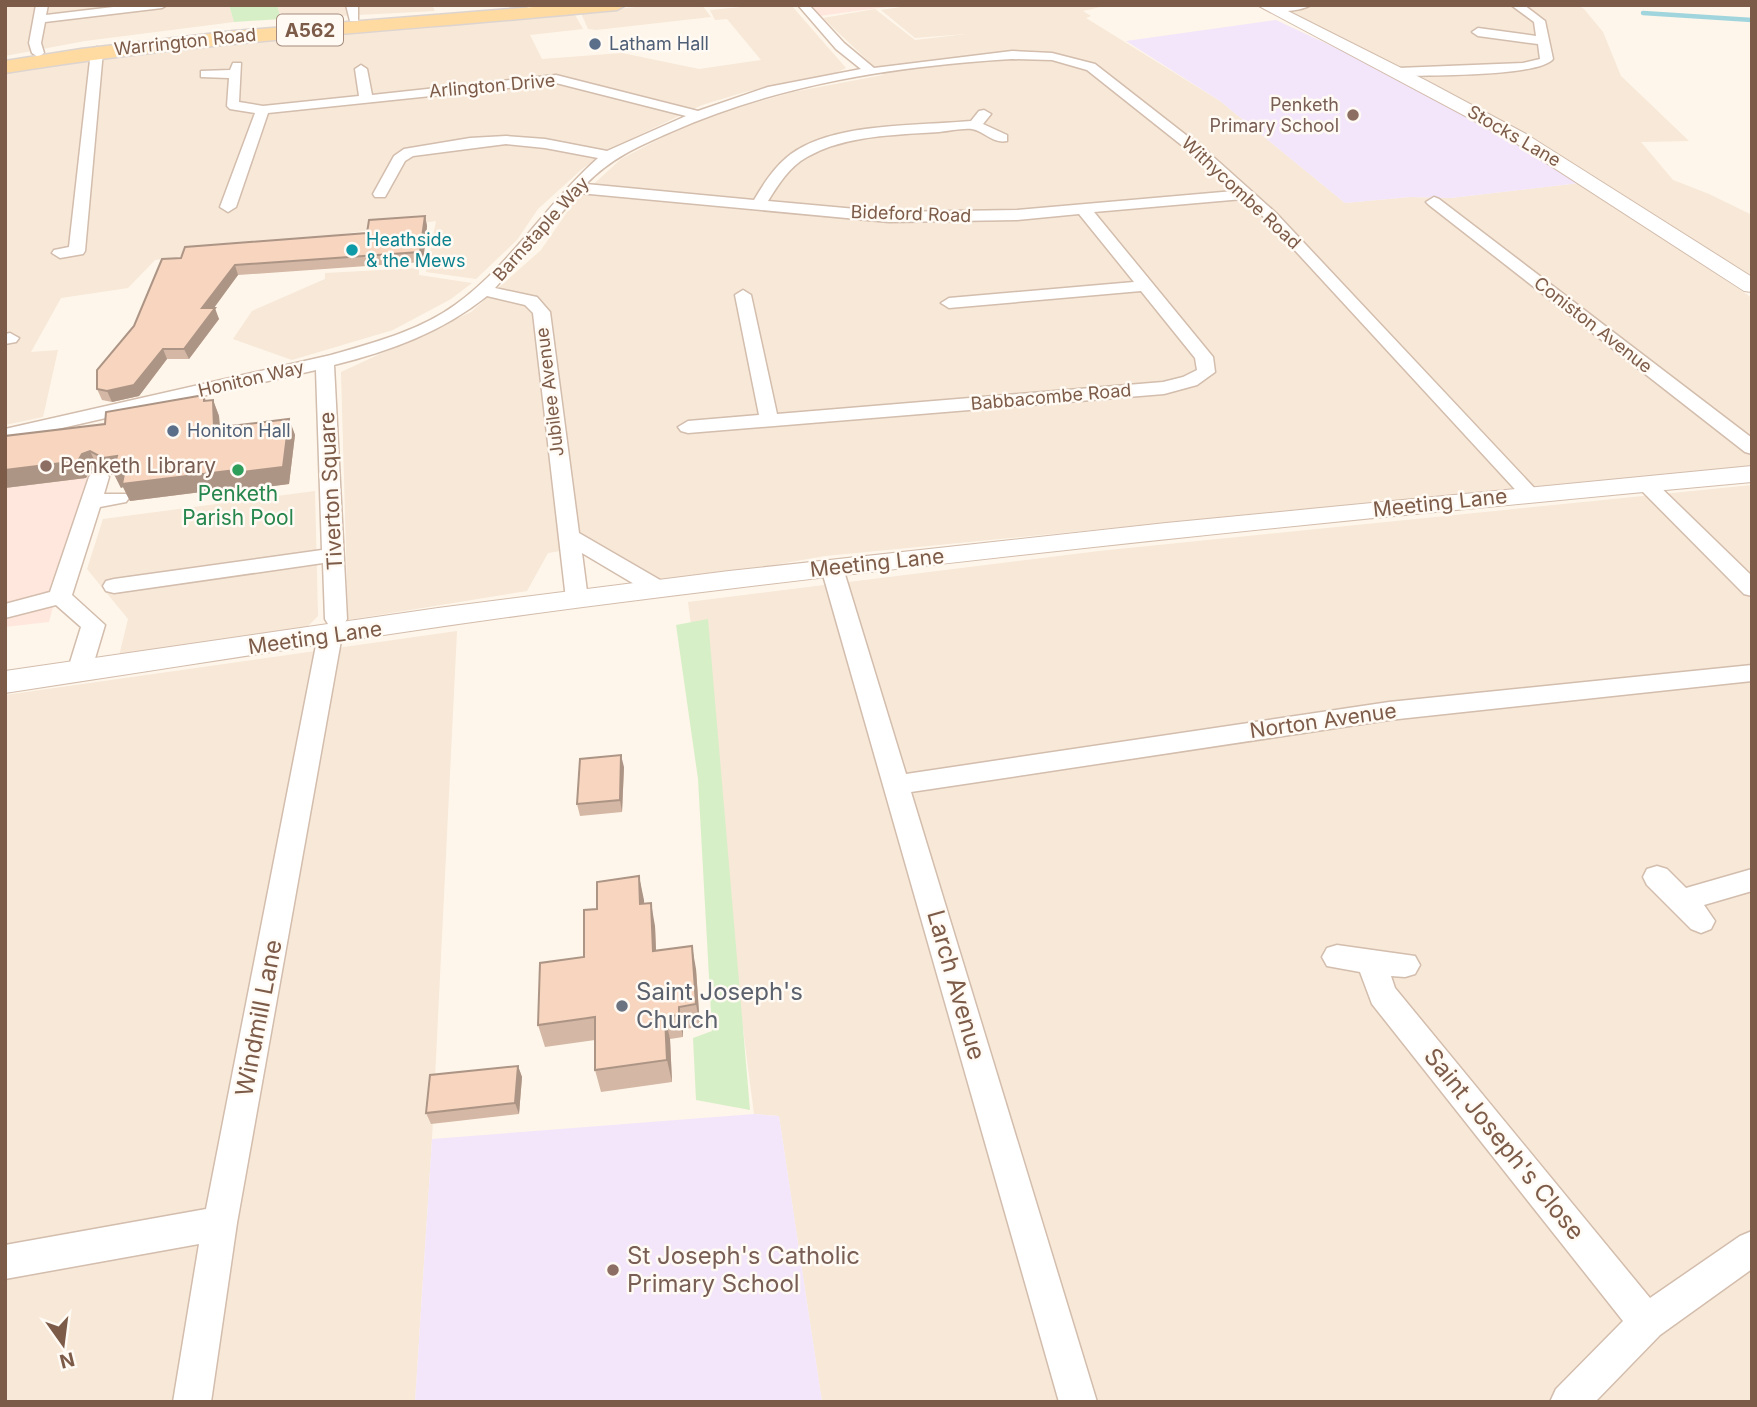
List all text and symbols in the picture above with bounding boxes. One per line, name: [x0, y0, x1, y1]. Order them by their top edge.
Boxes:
road number: A562: [277, 14, 343, 46]
street label: Warrington Road: [113, 24, 257, 59]
place label: Latham Hall: [609, 33, 709, 54]
marker: Latham Hall: [587, 36, 603, 52]
street label: Arlington Drive: [428, 70, 556, 101]
place label: Penketh Primary School: [1210, 94, 1339, 136]
street label: Stocks Lane: [1464, 100, 1565, 171]
marker: Penketh Primary School: [1345, 107, 1361, 123]
street label: Withycombe Road: [1178, 132, 1305, 253]
street label: Barnstaple Way: [488, 172, 593, 285]
street label: Bideford Road: [850, 201, 972, 226]
place label: Heathside & the Mews: [366, 229, 465, 271]
marker: Heathside & the Mews: [344, 242, 360, 258]
street label: Coniston Avenue: [1530, 272, 1656, 377]
street label: Jubilee Avenue: [531, 326, 568, 458]
street label: Honiton Way: [196, 356, 306, 401]
street label: Babbacombe Road: [970, 379, 1132, 414]
street label: Tiverton Square: [314, 411, 347, 571]
place label: Honiton Hall: [187, 420, 291, 441]
marker: Honiton Hall: [165, 423, 181, 439]
place label: Penketh Library: [60, 453, 216, 478]
marker: Penketh Library: [38, 458, 54, 474]
marker: Penketh Parish Pool: [230, 462, 246, 478]
place label: Penketh Parish Pool: [182, 481, 294, 530]
street label: Meeting Lane: [1372, 483, 1508, 522]
street label: Meeting Lane: [809, 543, 945, 582]
street label: Meeting Lane: [246, 616, 383, 659]
street label: Norton Avenue: [1248, 698, 1398, 743]
street label: Larch Avenue: [921, 907, 992, 1063]
street label: Windmill Lane: [229, 937, 288, 1099]
place label: Saint Joseph's Church: [636, 977, 803, 1034]
marker: Saint Joseph's Church: [614, 998, 630, 1014]
street label: Saint Joseph's Close: [1418, 1042, 1591, 1245]
place label: St Joseph's Catholic Primary School: [627, 1241, 860, 1298]
marker: St Joseph's Catholic Primary School: [605, 1262, 621, 1278]
north arrow: [28, 1309, 98, 1379]
text: N: [57, 1347, 77, 1373]

